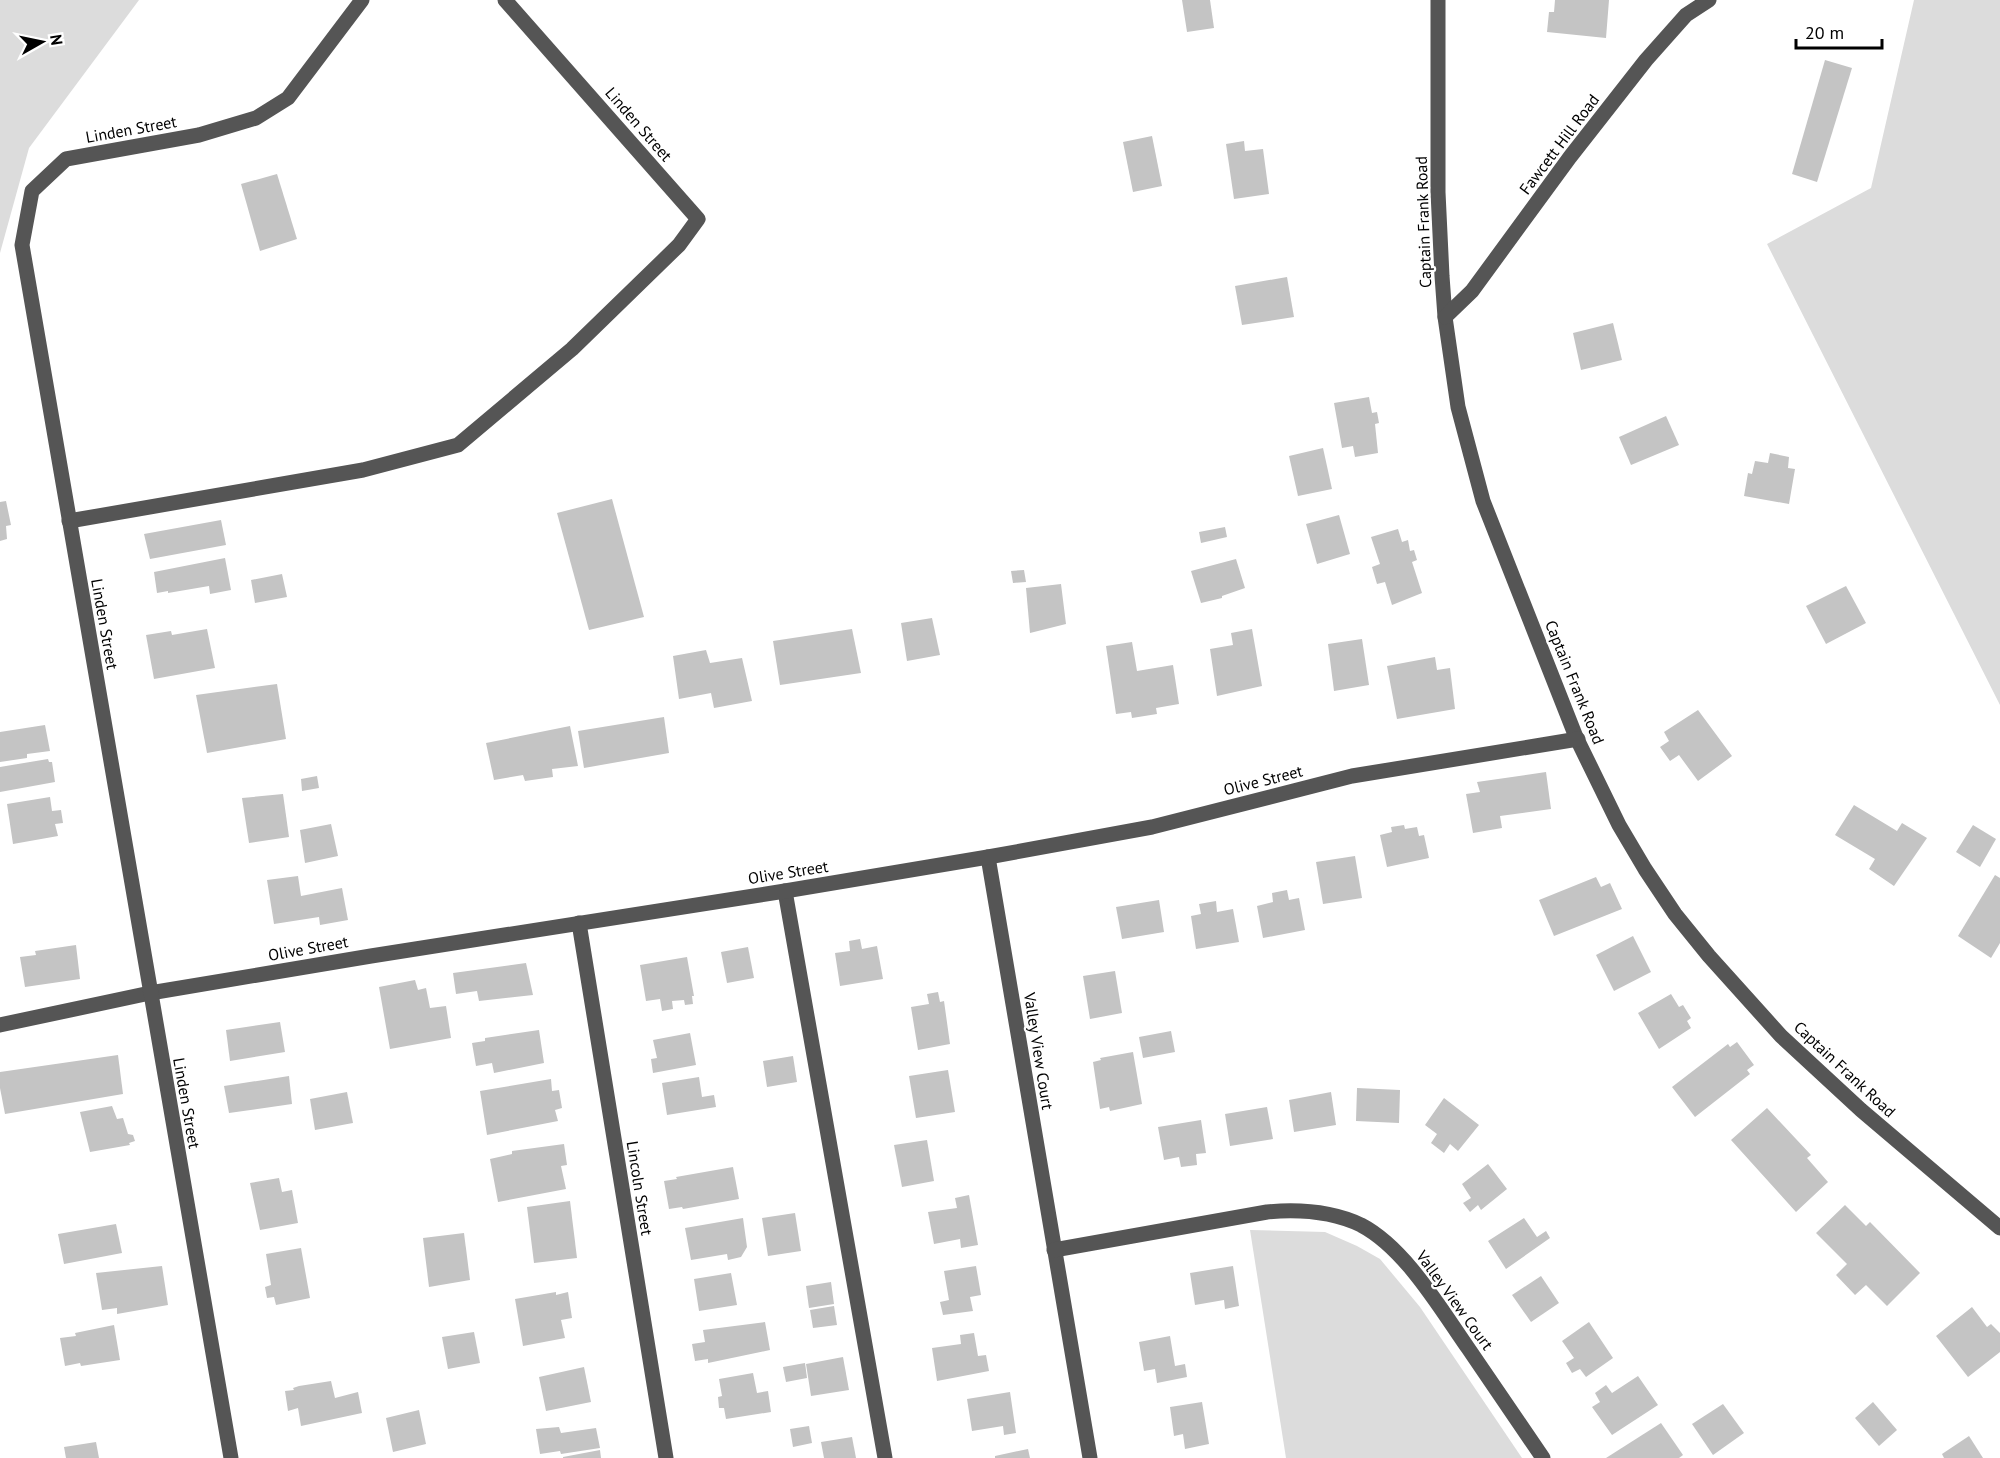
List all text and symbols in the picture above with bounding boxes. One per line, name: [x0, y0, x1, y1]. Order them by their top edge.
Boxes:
north arrow: [12, 12, 72, 72]
scale bar: [1796, 12, 1882, 50]
text: 20 m: [1805, 21, 1844, 44]
text: N: [46, 33, 68, 46]
street label: Linden Street: [601, 83, 677, 166]
street label: Fawcett Hill Road: [1515, 90, 1603, 198]
street label: Linden Street: [84, 111, 179, 147]
street label: Captain Frank Road: [1411, 156, 1435, 288]
street label: Linden Street: [87, 577, 123, 672]
street label: Captain Frank Road: [1541, 617, 1609, 747]
street label: Olive Street: [1221, 760, 1305, 799]
street label: Olive Street: [747, 856, 830, 888]
street label: Olive Street: [267, 931, 350, 965]
street label: Valley View Court: [1020, 990, 1058, 1111]
street label: Captain Frank Road: [1790, 1017, 1900, 1121]
street label: Linden Street: [169, 1056, 205, 1151]
street label: Lincoln Street: [623, 1139, 657, 1237]
street label: Valley View Court: [1412, 1246, 1498, 1354]

